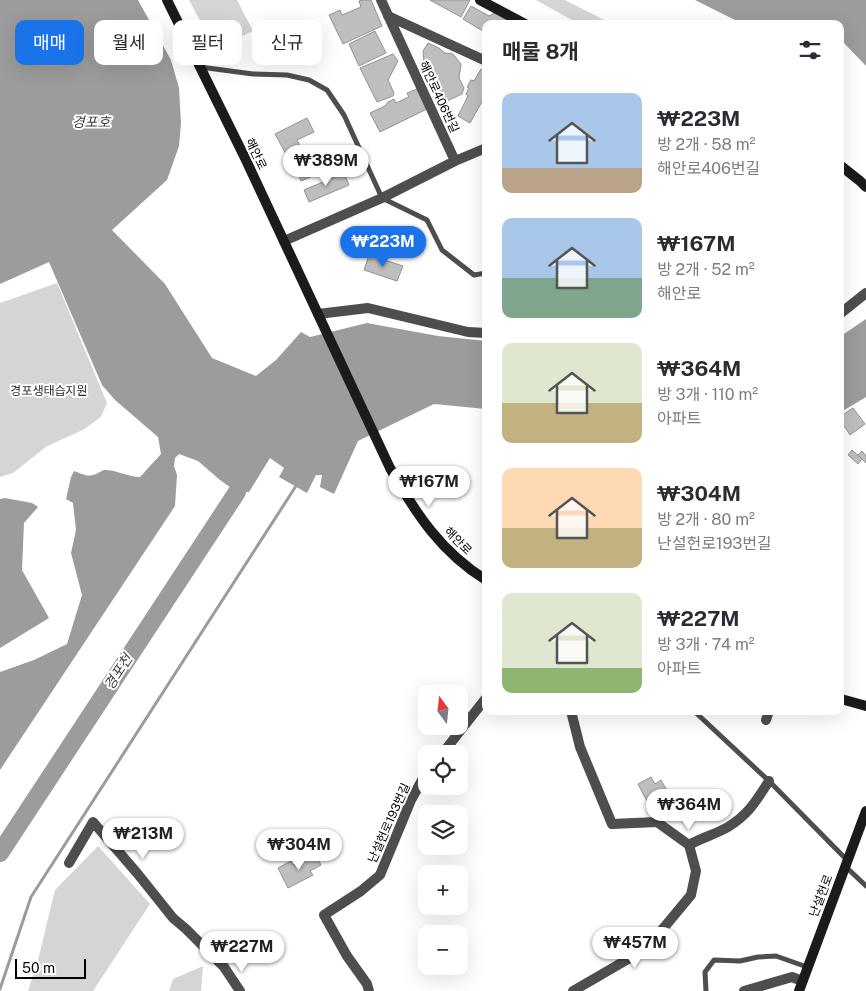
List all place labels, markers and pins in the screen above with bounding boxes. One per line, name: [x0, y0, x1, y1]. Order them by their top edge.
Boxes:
pin: ₩389M: [291, 144, 361, 187]
pin: ₩223M: [348, 226, 418, 268]
pin: ₩167M: [394, 466, 464, 508]
pin: ₩364M: [654, 788, 724, 831]
pin: ₩213M: [108, 818, 178, 860]
pin: ₩304M: [264, 828, 334, 871]
pin: ₩457M: [600, 926, 670, 969]
pin: ₩227M: [207, 930, 277, 973]

